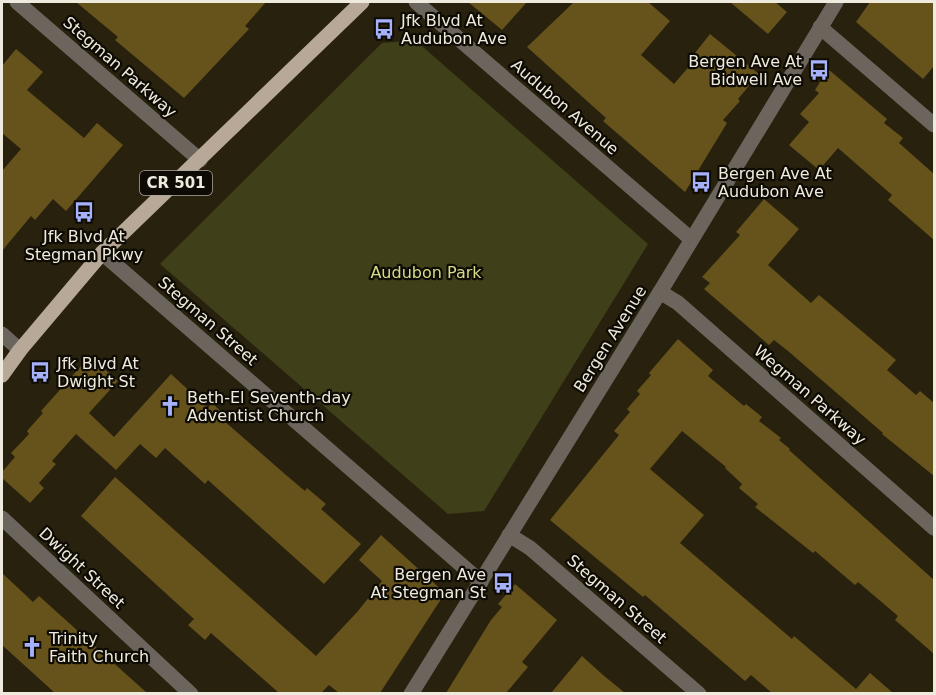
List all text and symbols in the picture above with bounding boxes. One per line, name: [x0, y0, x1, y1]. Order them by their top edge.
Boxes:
place label: Jfk Blvd At Audubon Ave: [400, 11, 507, 48]
street label: Stegman Parkway: [59, 13, 181, 121]
bus stop icon: Jfk Blvd At Audubon Ave: [372, 17, 396, 41]
place label: Bergen Ave At Bidwell Ave: [688, 52, 802, 89]
street label: Audubon Avenue: [507, 55, 623, 159]
bus stop icon: Bergen Ave At Bidwell Ave: [807, 58, 831, 82]
place label: Bergen Ave At Audubon Ave: [718, 164, 832, 201]
bus stop icon: Bergen Ave At Audubon Ave: [689, 170, 713, 194]
road number: CR 501: [140, 171, 212, 195]
bus stop icon: Jfk Blvd At Stegman Pkwy: [72, 200, 96, 224]
place label: Jfk Blvd At Stegman Pkwy: [25, 227, 143, 264]
park label: Audubon Park: [370, 263, 482, 282]
street label: Stegman Street: [154, 273, 262, 369]
street label: Bergen Avenue: [570, 282, 650, 396]
street label: Wegman Parkway: [750, 341, 870, 449]
place label: Jfk Blvd At Dwight St: [56, 354, 139, 391]
bus stop icon: Jfk Blvd At Dwight St: [28, 360, 52, 384]
place label: Beth-El Seventh-day Adventist Church: [187, 388, 351, 425]
church icon: Beth-El Seventh-day Adventist Church: [158, 394, 182, 418]
street label: Dwight Street: [35, 523, 129, 613]
street label: Stegman Street: [563, 551, 671, 647]
place label: Bergen Ave At Stegman St: [371, 565, 486, 602]
bus stop icon: Bergen Ave At Stegman St: [491, 571, 515, 595]
place label: Trinity Faith Church: [48, 629, 149, 666]
church icon: Trinity Faith Church: [20, 635, 44, 659]

